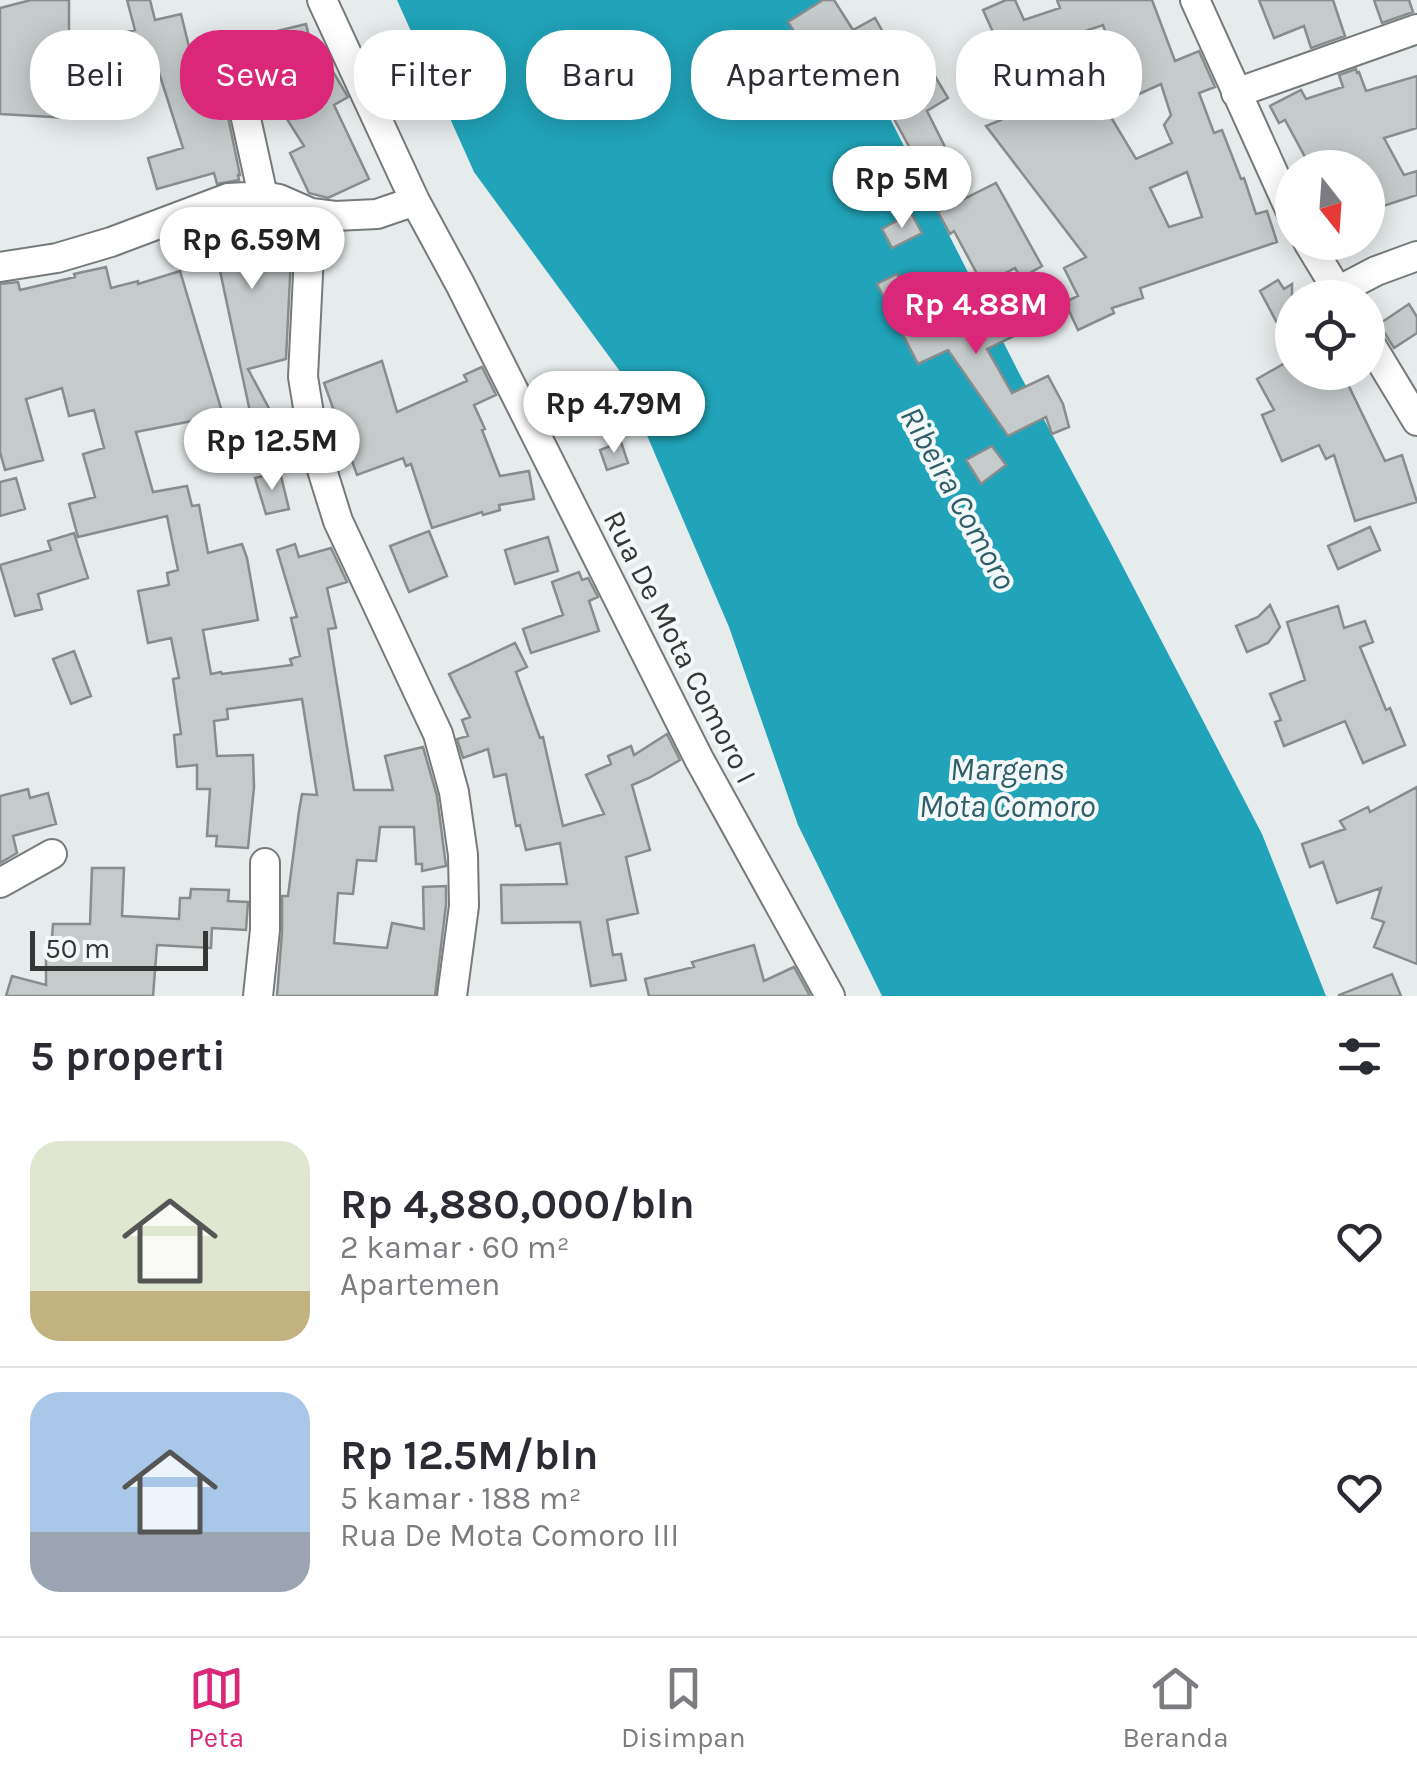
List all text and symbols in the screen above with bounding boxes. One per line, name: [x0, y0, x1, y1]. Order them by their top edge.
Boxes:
chip: Beli: [30, 30, 160, 120]
chip: Sewa: [180, 30, 334, 120]
chip: Filter: [354, 30, 506, 120]
chip: Baru: [526, 30, 671, 120]
chip: Apartemen: [691, 30, 936, 120]
chip: Rumah: [956, 30, 1142, 120]
pin: Rp 5M: [832, 146, 972, 231]
north arrow: [1275, 150, 1385, 260]
map controls: [1275, 150, 1385, 390]
text: Rp 5M: [855, 160, 949, 197]
pin: Rp 6.59M: [149, 207, 355, 292]
text: Rp 6.59M: [182, 221, 322, 258]
pin: Rp 4.88M: [873, 272, 1079, 357]
button: locate: [1275, 280, 1385, 390]
text: Rp 4.88M: [904, 286, 1048, 323]
pin: Rp 4.79M: [511, 371, 717, 456]
text: Rp 4.79M: [545, 385, 683, 422]
water label: Ribeira Comoro: [893, 400, 1024, 596]
pin: Rp 12.5M: [169, 408, 375, 493]
text: Rp 12.5M: [206, 422, 338, 459]
street label: Rua De Mota Comoro I: [596, 505, 764, 789]
water label: Margens Mota Comoro: [919, 751, 1096, 825]
scale bar: [30, 926, 208, 970]
text: 50 m: [45, 932, 110, 965]
icon: filters: [1332, 1029, 1387, 1084]
text: 5 properti: [30, 1031, 226, 1081]
text: Rp 4,880,000/bln: [340, 1179, 695, 1229]
icon: home: [110, 1181, 230, 1301]
icon: heart: [1332, 1214, 1387, 1269]
text: 2 kamar · 60 m²: [340, 1229, 570, 1266]
text: Apartemen: [340, 1266, 500, 1303]
text: Rp 12.5M/bln: [340, 1430, 598, 1480]
icon: home: [110, 1432, 230, 1552]
icon: heart: [1332, 1465, 1387, 1520]
text: 5 kamar · 188 m²: [340, 1480, 582, 1517]
text: Rua De Mota Comoro III: [340, 1517, 679, 1554]
tab: Peta: [188, 1661, 244, 1754]
tab: Disimpan: [621, 1661, 746, 1754]
tab: Beranda: [1122, 1661, 1229, 1754]

